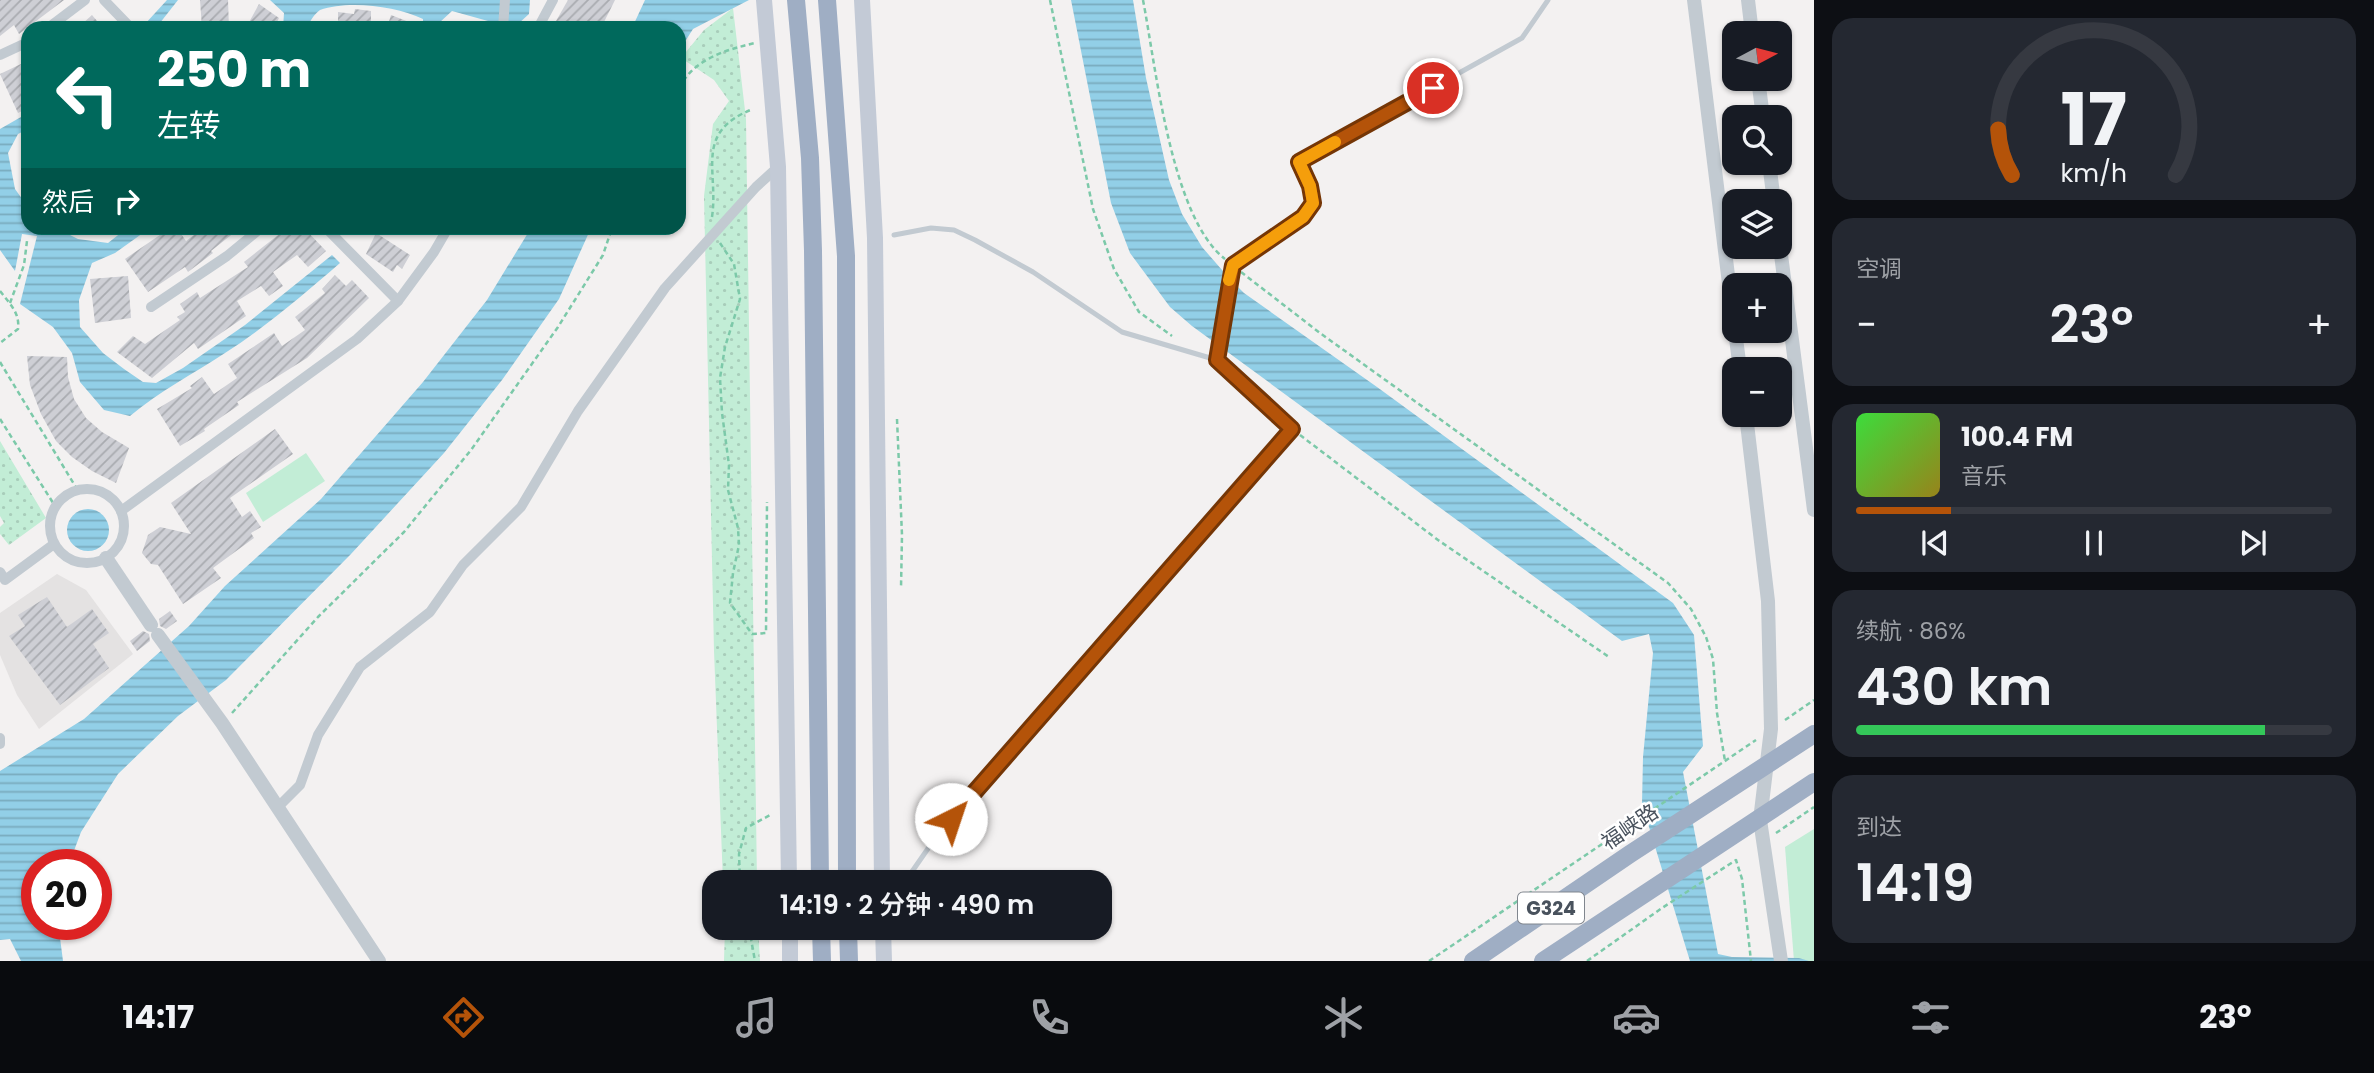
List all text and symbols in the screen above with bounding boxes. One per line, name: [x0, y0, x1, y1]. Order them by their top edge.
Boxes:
north arrow: [1722, 21, 1792, 91]
map controls: [1722, 21, 1792, 427]
text: 250 m: [157, 36, 311, 104]
icon: left: [42, 49, 133, 140]
pin: [1403, 58, 1463, 118]
icon: arrive: [1414, 69, 1452, 107]
text: 17: [2061, 69, 2127, 170]
text: 左转: [157, 103, 221, 148]
button: search: [1722, 105, 1792, 175]
text: km/h: [2061, 156, 2127, 191]
icon: right: [108, 182, 146, 220]
text: 然后: [42, 184, 94, 220]
button: layers: [1722, 189, 1792, 259]
text: 空调: [1856, 253, 1902, 285]
button: +: [1722, 273, 1792, 343]
text: 23°: [2049, 288, 2134, 361]
text: −: [1856, 298, 1877, 351]
text: +: [2306, 298, 2332, 351]
button: −: [1722, 357, 1792, 427]
text: 100.4 FM: [1961, 419, 2073, 455]
text: 音乐: [1961, 460, 2007, 492]
icon: previous: [1916, 524, 1954, 562]
icon: pause: [2075, 524, 2113, 562]
icon: next: [2234, 524, 2272, 562]
text: 续航 · 86%: [1856, 615, 1966, 647]
text: 430 km: [1856, 650, 2052, 723]
position arrow: [914, 782, 988, 856]
street label: 福峡路: [1595, 797, 1664, 856]
text: 到达: [1856, 811, 1902, 843]
text: 14:19: [1856, 846, 1974, 919]
speed limit sign: 20: [21, 849, 112, 940]
text: 14:19 · 2 分钟 · 490 m: [780, 887, 1034, 923]
road number: G324: [1518, 893, 1584, 924]
icon: directions: [439, 993, 488, 1042]
icon: music: [732, 993, 781, 1042]
icon: phone: [1025, 993, 1074, 1042]
icon: climate: [1319, 993, 1368, 1042]
icon: car: [1612, 993, 1661, 1042]
icon: filters: [1906, 993, 1955, 1042]
text: 14:17: [122, 994, 194, 1039]
text: 23°: [2199, 994, 2252, 1039]

